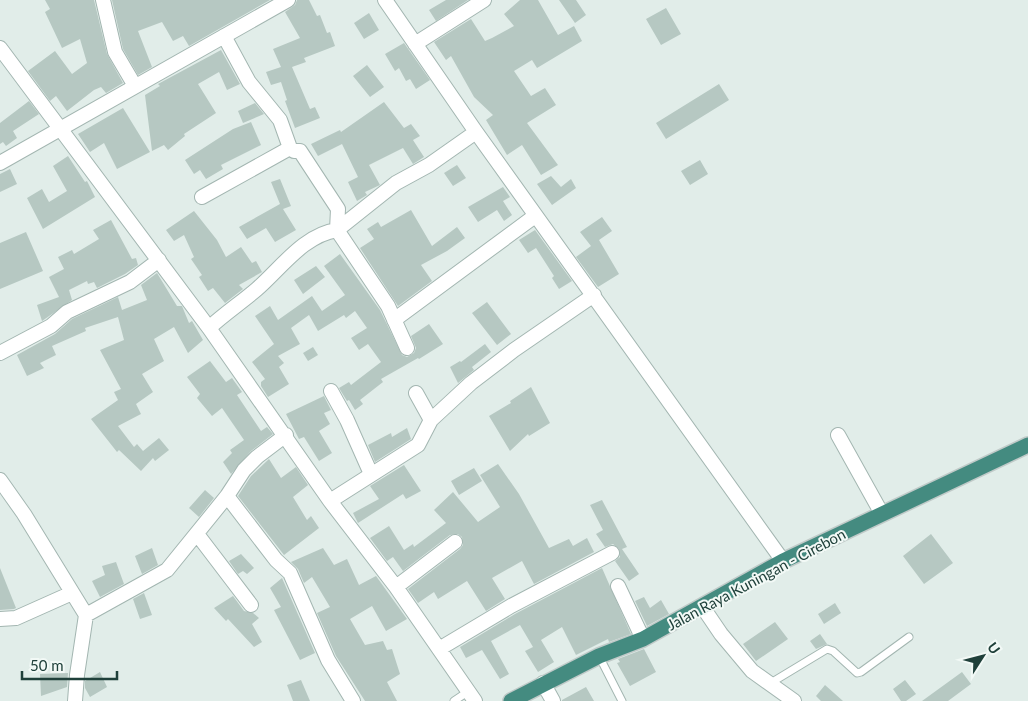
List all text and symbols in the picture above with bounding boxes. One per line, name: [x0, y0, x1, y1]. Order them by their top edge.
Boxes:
street label: Jalan Raya Kuningan - Cirebon: [664, 524, 848, 634]
north arrow: [958, 631, 1008, 681]
text: U: [984, 639, 1004, 657]
scale bar: [22, 648, 118, 680]
text: 50 m: [30, 656, 64, 674]

